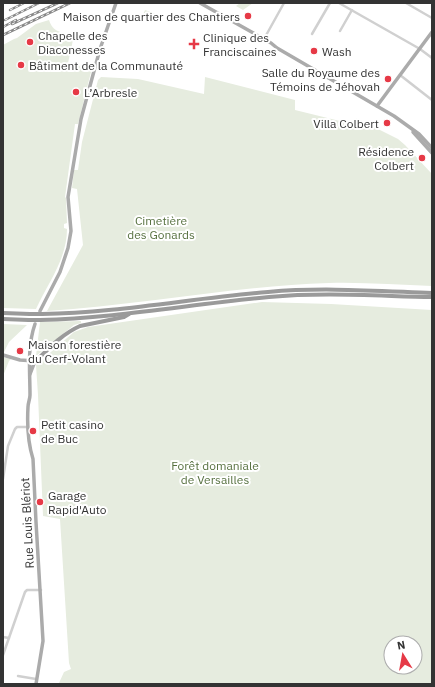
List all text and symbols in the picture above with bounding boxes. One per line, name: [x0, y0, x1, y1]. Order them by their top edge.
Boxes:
place label: Maison de quartier des Chantiers: [63, 9, 240, 24]
marker: Maison de quartier des Chantiers: [243, 11, 253, 21]
place label: Chapelle des Diaconesses: [38, 28, 108, 57]
place label: Clinique des Franciscaines: [203, 30, 277, 59]
marker: Chapelle des Diaconesses: [25, 37, 35, 47]
marker: Clinique des Franciscaines: [188, 38, 200, 50]
place label: Wash: [322, 44, 352, 59]
marker: Wash: [309, 46, 319, 56]
place label: Bâtiment de la Communauté: [29, 58, 183, 73]
marker: Bâtiment de la Communauté: [16, 60, 26, 70]
place label: Salle du Royaume des Témoins de Jéhovah: [262, 65, 380, 94]
marker: Salle du Royaume des Témoins de Jéhovah: [383, 74, 393, 84]
place label: L’Arbresle: [84, 85, 138, 100]
marker: L’Arbresle: [71, 87, 81, 97]
place label: Villa Colbert: [313, 116, 379, 131]
marker: Villa Colbert: [382, 118, 392, 128]
place label: Résidence Colbert: [358, 144, 414, 173]
marker: Résidence Colbert: [417, 153, 427, 163]
park label: Cimetière des Gonards: [127, 213, 195, 242]
place label: Maison forestière du Cerf-Volant: [28, 337, 122, 366]
marker: Maison forestière du Cerf-Volant: [15, 346, 25, 356]
place label: Petit casino de Buc: [41, 417, 104, 446]
marker: Petit casino de Buc: [28, 426, 38, 436]
park label: Forêt domaniale de Versailles: [171, 458, 259, 487]
street label: Rue Louis Blériot: [17, 477, 37, 569]
place label: Garage Rapid'Auto: [48, 488, 107, 517]
marker: Garage Rapid'Auto: [35, 497, 45, 507]
north arrow: [383, 635, 423, 675]
text: N: [396, 638, 406, 653]

